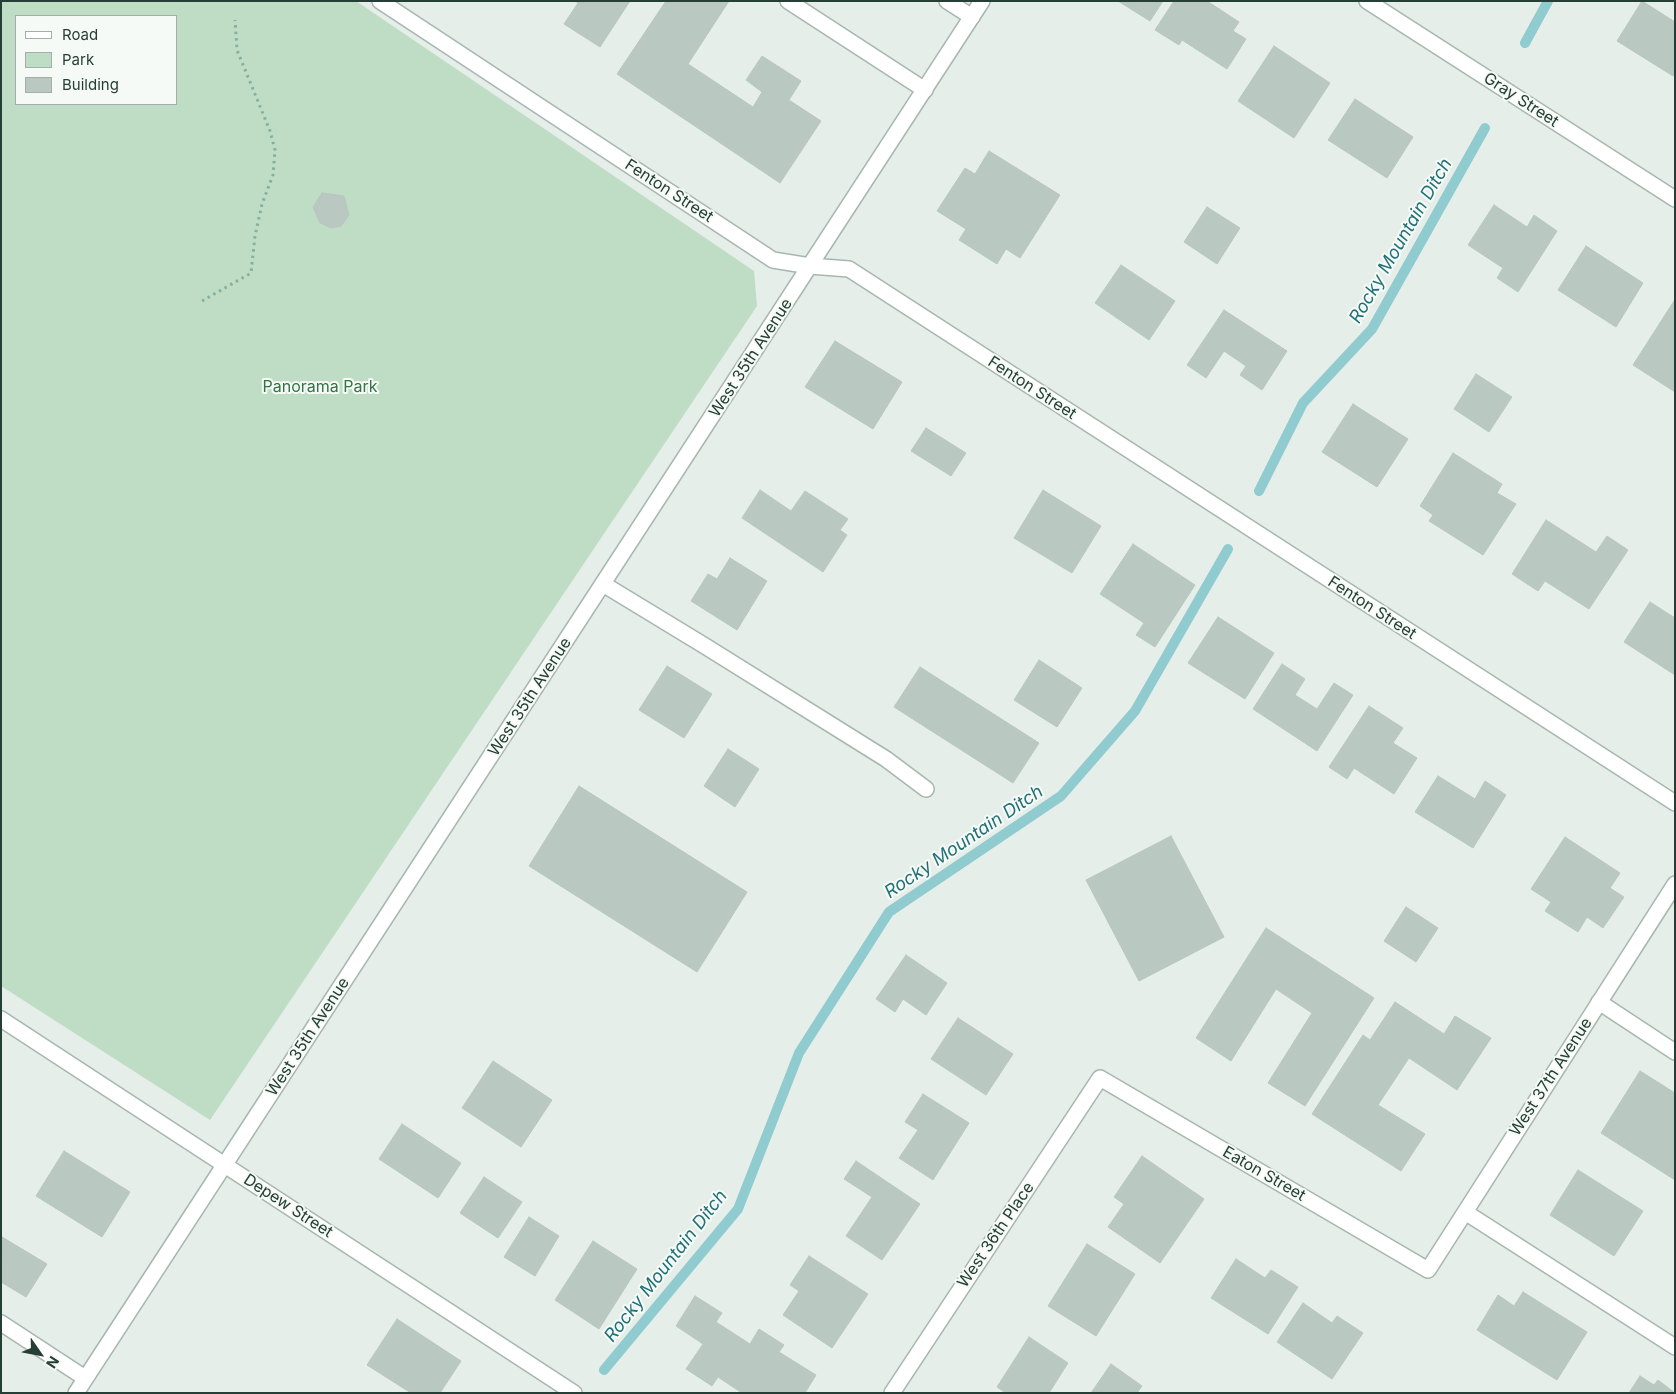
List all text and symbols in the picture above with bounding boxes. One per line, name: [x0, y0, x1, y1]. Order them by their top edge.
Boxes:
legend: [15, 15, 178, 105]
text: Road: [62, 25, 98, 44]
text: Park: [62, 50, 94, 69]
street label: Gray Street: [1480, 69, 1562, 131]
text: Building: [62, 75, 119, 94]
street label: Fenton Street: [621, 155, 717, 227]
water label: Rocky Mountain Ditch: [1345, 155, 1457, 327]
street label: West 35th Avenue: [706, 295, 796, 421]
street label: Fenton Street: [984, 352, 1080, 424]
park label: Panorama Park: [262, 377, 378, 397]
street label: Fenton Street: [1324, 572, 1420, 644]
street label: West 35th Avenue: [485, 634, 575, 760]
water label: Rocky Mountain Ditch: [881, 781, 1047, 903]
street label: West 35th Avenue: [263, 974, 353, 1100]
street label: West 37th Avenue: [1506, 1014, 1596, 1140]
street label: Eaton Street: [1219, 1143, 1309, 1205]
street label: Depew Street: [240, 1170, 336, 1242]
street label: West 36th Place: [954, 1179, 1038, 1291]
water label: Rocky Mountain Ditch: [600, 1186, 732, 1346]
north arrow: [15, 1329, 65, 1379]
text: N: [43, 1353, 63, 1372]

